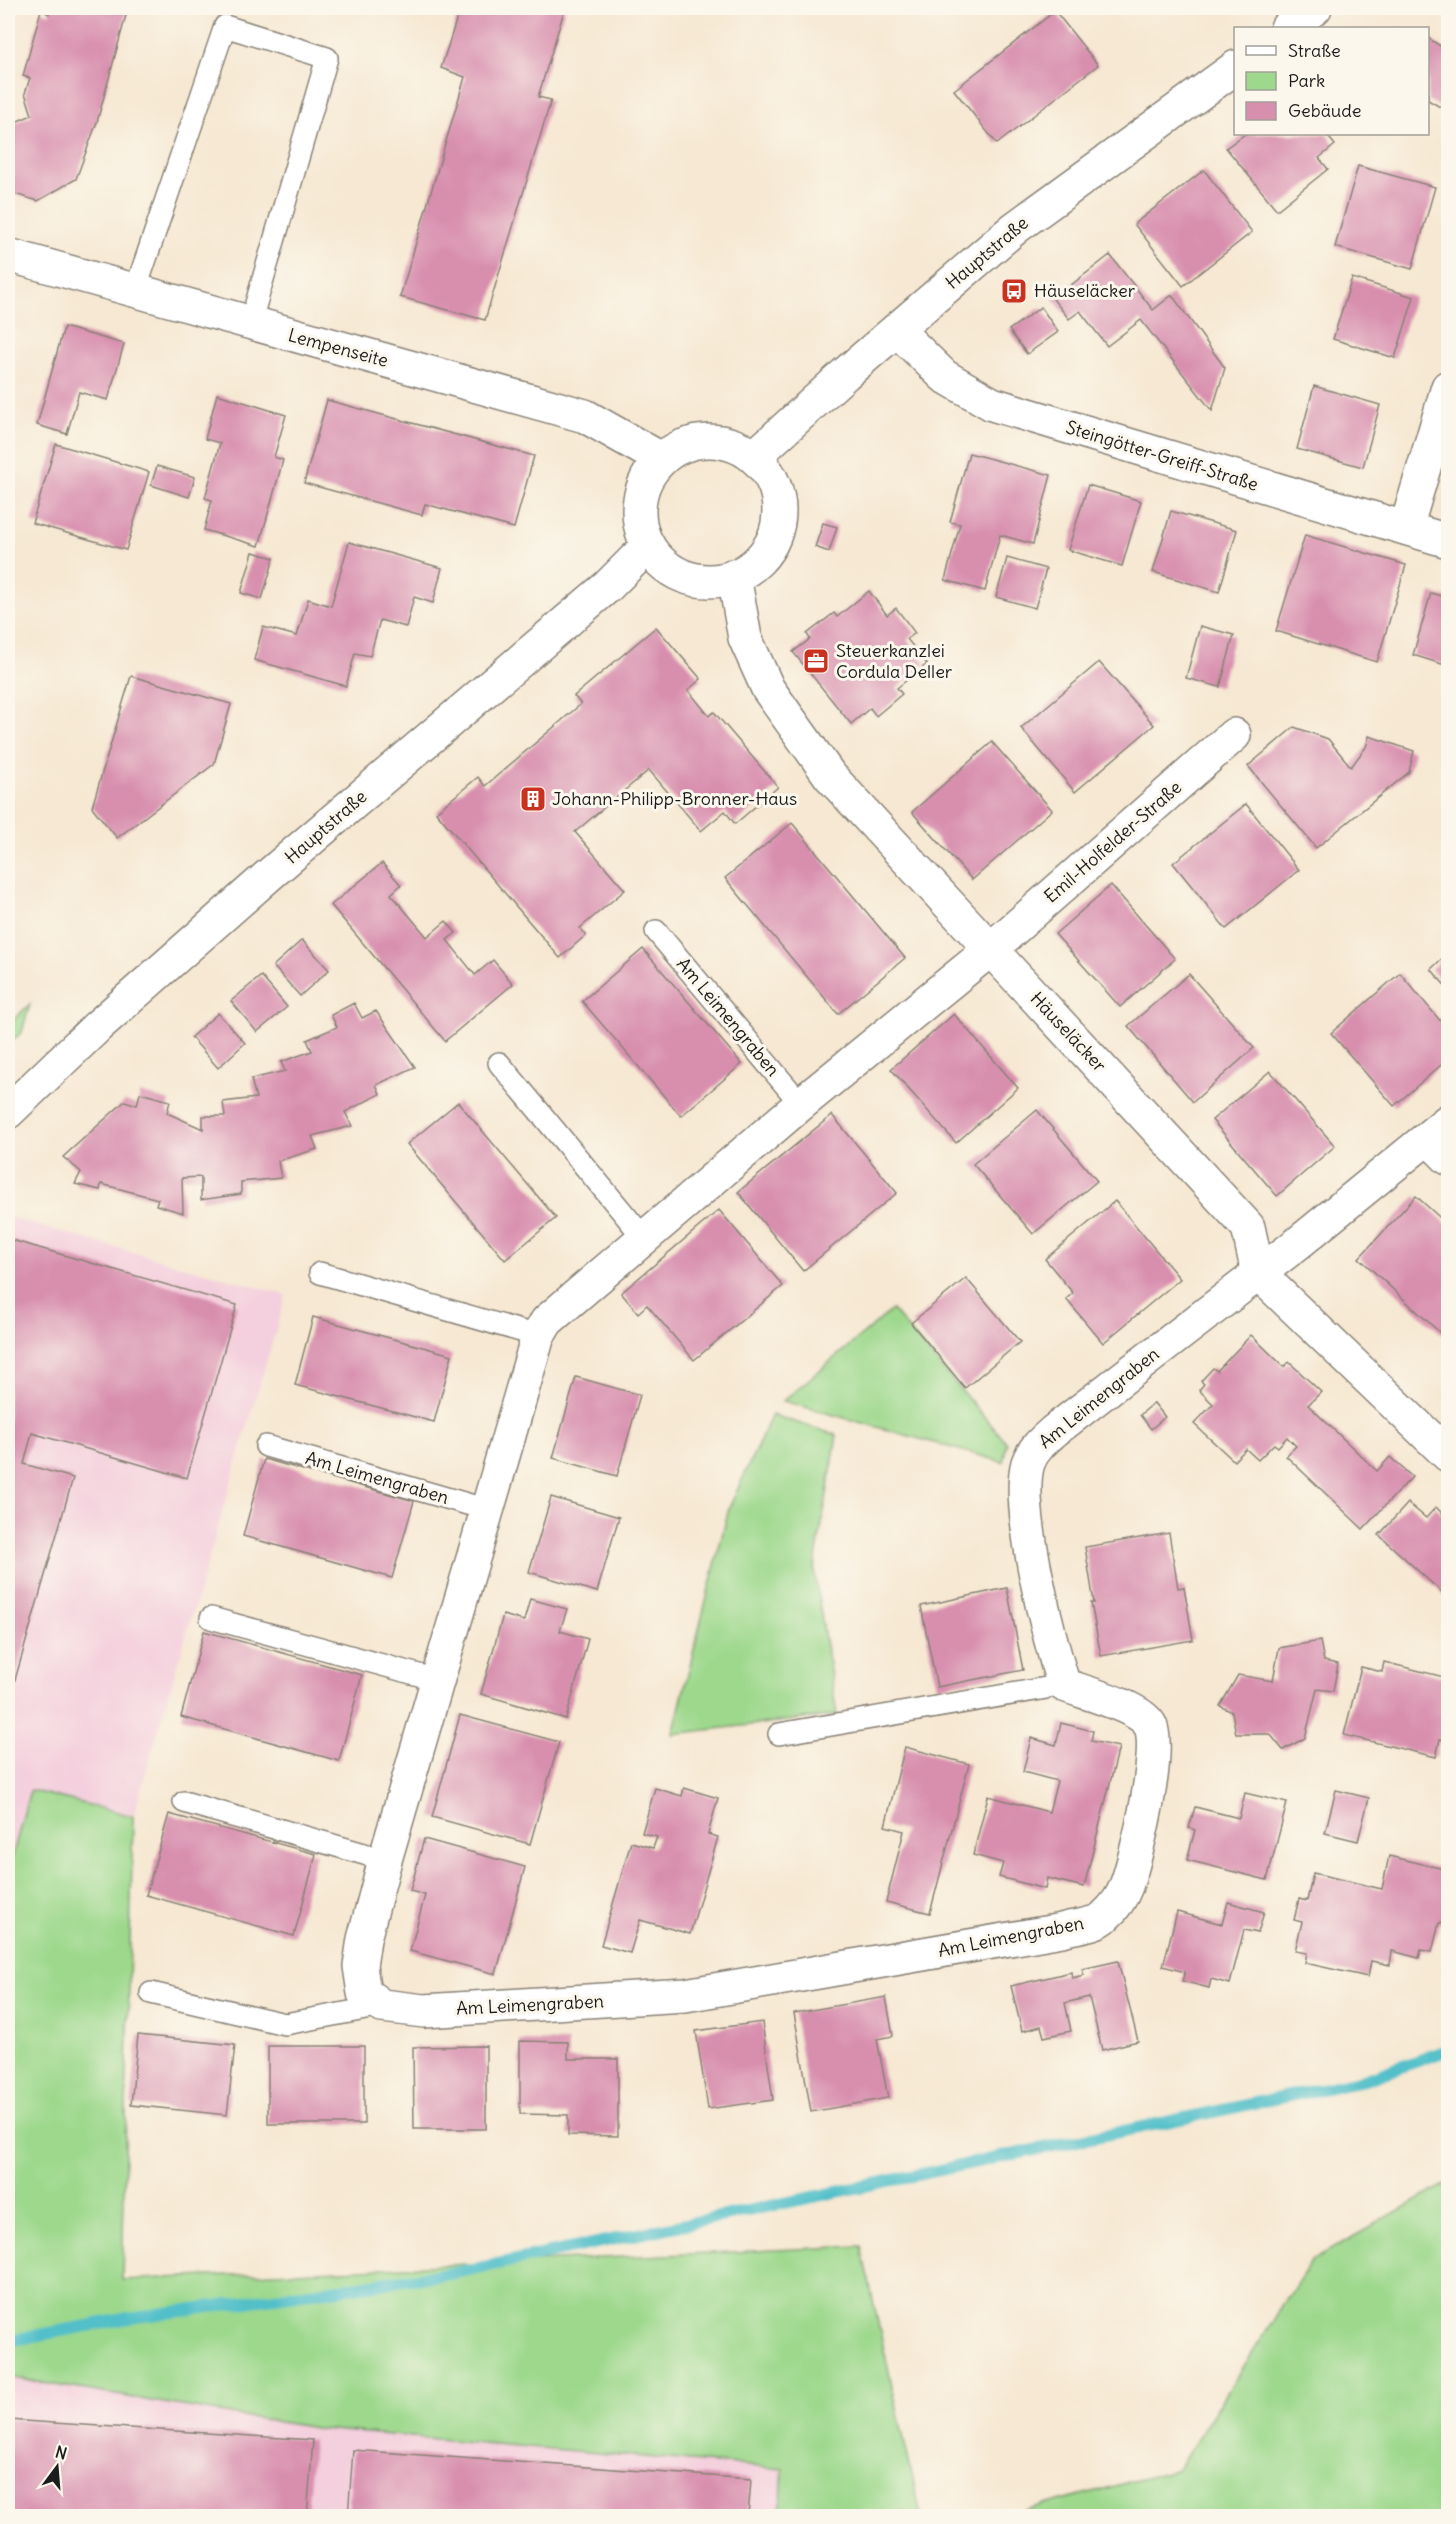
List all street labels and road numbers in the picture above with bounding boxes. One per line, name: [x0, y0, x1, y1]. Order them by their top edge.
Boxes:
street label: Hauptstraße: [941, 211, 1033, 294]
street label: Lempenseite: [286, 323, 391, 372]
street label: Steingötter-Greiff-Straße: [1063, 415, 1261, 496]
street label: Emil-Holfelder-Straße: [1039, 776, 1186, 908]
street label: Hauptstraße: [280, 785, 371, 868]
street label: Am Leimengraben: [672, 953, 785, 1081]
street label: Häuseläcker: [1026, 987, 1112, 1077]
street label: Am Leimengraben: [1034, 1342, 1163, 1453]
street label: Am Leimengraben: [303, 1446, 451, 1509]
street label: Am Leimengraben: [936, 1911, 1086, 1962]
street label: Am Leimengraben: [455, 1989, 604, 2020]

